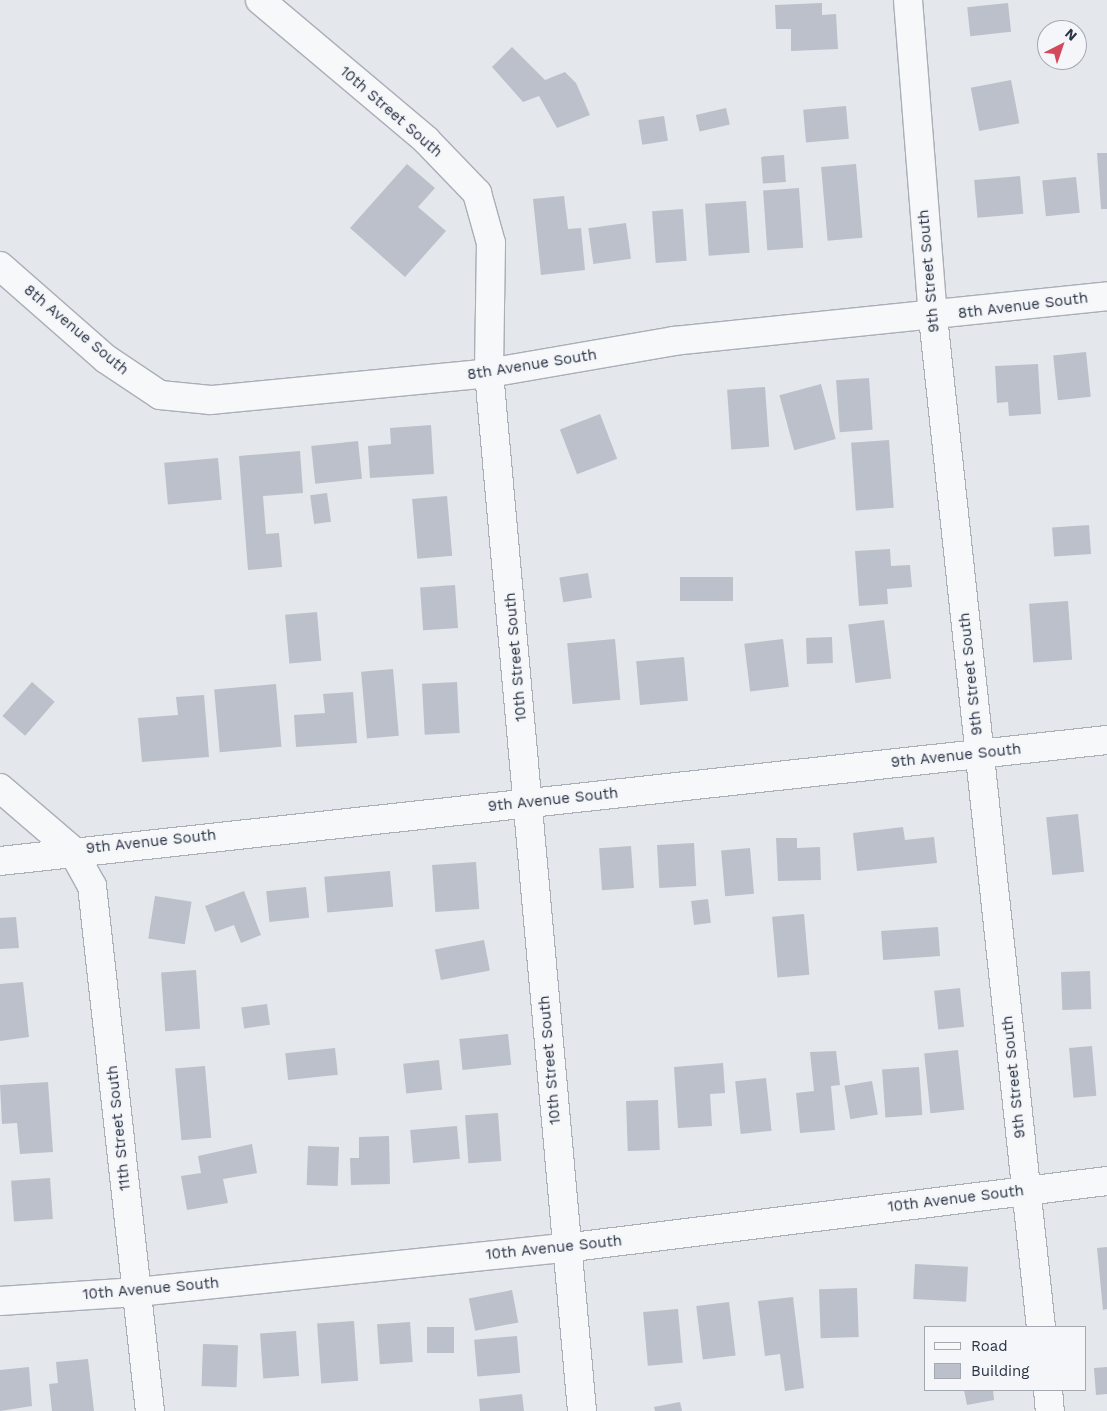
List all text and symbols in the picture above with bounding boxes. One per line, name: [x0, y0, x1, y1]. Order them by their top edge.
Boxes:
north arrow: [1037, 20, 1087, 70]
text: N: [1062, 25, 1080, 44]
street label: 10th Street South: [336, 63, 446, 161]
street label: 9th Street South: [915, 209, 943, 333]
street label: 8th Avenue South: [20, 281, 132, 379]
street label: 8th Avenue South: [957, 289, 1089, 323]
street label: 8th Avenue South: [466, 346, 598, 384]
street label: 10th Street South: [501, 592, 531, 722]
street label: 9th Street South: [956, 612, 986, 736]
street label: 9th Avenue South: [890, 740, 1022, 772]
street label: 9th Avenue South: [487, 784, 619, 816]
street label: 9th Avenue South: [85, 826, 217, 858]
street label: 10th Street South: [535, 995, 565, 1125]
street label: 9th Street South: [999, 1015, 1029, 1139]
street label: 11th Street South: [103, 1064, 135, 1192]
street label: 10th Avenue South: [887, 1182, 1025, 1216]
street label: 10th Avenue South: [485, 1232, 623, 1264]
street label: 10th Avenue South: [82, 1274, 220, 1304]
legend: [924, 1326, 1087, 1391]
text: Road: [971, 1337, 1008, 1355]
text: Building: [971, 1362, 1029, 1380]

